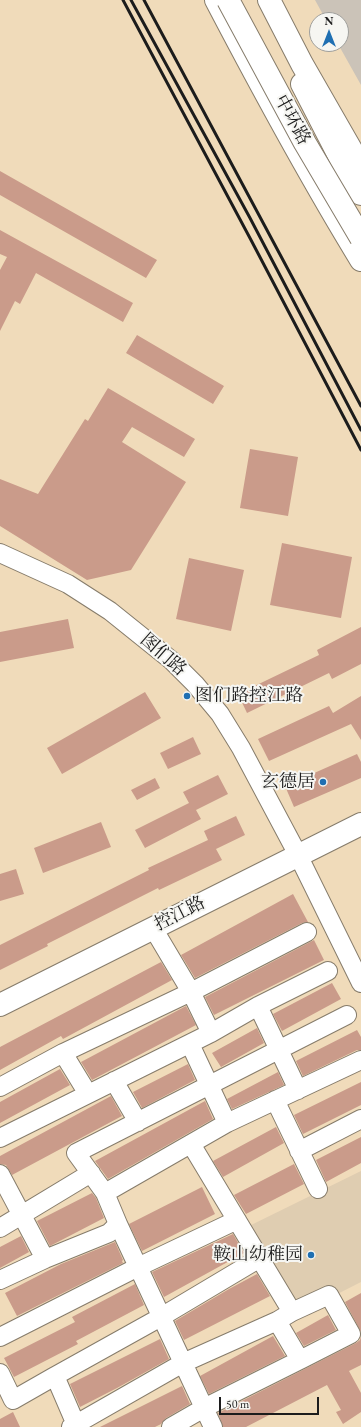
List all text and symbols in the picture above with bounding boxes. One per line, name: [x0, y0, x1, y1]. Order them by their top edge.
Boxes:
north arrow: [309, 12, 349, 52]
text: N: [325, 14, 333, 28]
street label: 中环路: [269, 91, 315, 149]
street label: 图们路: [136, 629, 190, 681]
place label: 图们路控江路: [195, 685, 303, 707]
marker: 图们路控江路: [182, 691, 192, 701]
place label: 玄德居: [261, 771, 315, 793]
marker: 玄德居: [318, 777, 328, 787]
street label: 控江路: [151, 892, 209, 936]
place label: 鞍山幼稚园: [213, 1244, 303, 1266]
marker: 鞍山幼稚园: [306, 1250, 316, 1260]
scale bar: [221, 1389, 321, 1415]
text: 50 m: [226, 1396, 249, 1412]

